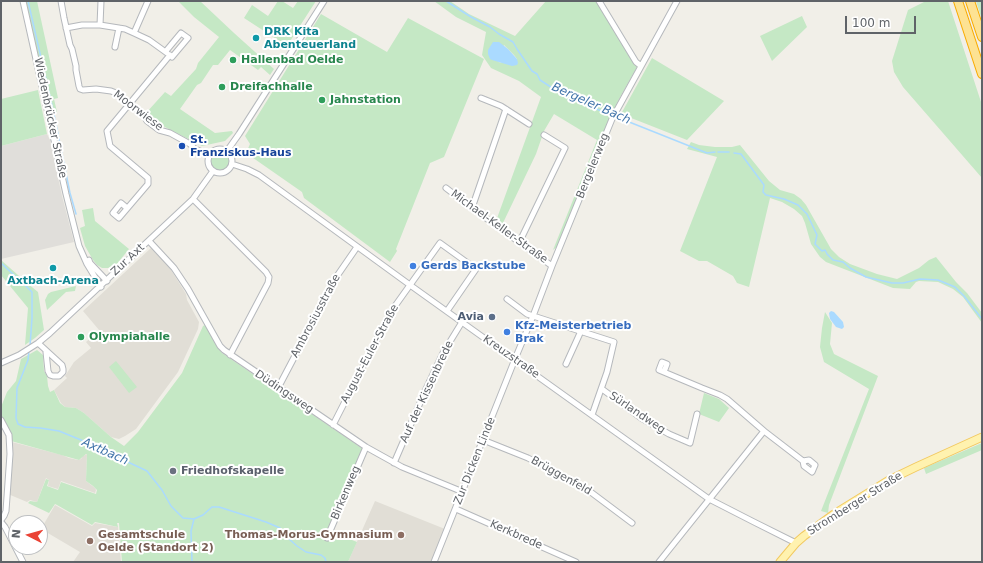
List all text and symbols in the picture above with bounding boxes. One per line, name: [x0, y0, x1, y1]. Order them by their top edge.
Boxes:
scale bar: [847, 8, 918, 34]
text: 100 m: [852, 16, 890, 30]
place label: DRK Kita Abenteuerland: [264, 25, 356, 51]
marker: DRK Kita Abenteuerland: [251, 33, 261, 43]
place label: Hallenbad Oelde: [241, 53, 343, 67]
marker: Hallenbad Oelde: [228, 55, 238, 65]
street label: Wiedenbrücker Straße: [31, 57, 69, 179]
place label: Dreifachhalle: [230, 80, 313, 94]
water label: Bergeler Bach: [549, 80, 633, 128]
marker: Dreifachhalle: [217, 82, 227, 92]
street label: Moorwiese: [111, 88, 165, 134]
place label: Jahnstation: [330, 93, 401, 107]
marker: Jahnstation: [317, 95, 327, 105]
street label: Bergelerweg: [574, 131, 612, 201]
place label: St. Franziskus-Haus: [190, 133, 291, 159]
marker: St. Franziskus-Haus: [177, 141, 187, 151]
street label: Michael-Keller-Straße: [448, 187, 550, 267]
street label: Zur Axt: [109, 241, 147, 279]
place label: Gerds Backstube: [421, 259, 526, 273]
marker: Gerds Backstube: [408, 261, 418, 271]
marker: Axtbach-Arena: [48, 263, 58, 273]
street label: Ambrosiusstraße: [288, 272, 344, 360]
place label: Axtbach-Arena: [7, 274, 99, 288]
street label: August-Euler-Straße: [338, 302, 402, 406]
place label: Avia: [458, 310, 484, 324]
marker: Avia: [487, 312, 497, 322]
place label: Kfz-Meisterbetrieb Brak: [515, 319, 631, 345]
marker: Kfz-Meisterbetrieb Brak: [502, 327, 512, 337]
place label: Olympiahalle: [89, 330, 170, 344]
marker: Olympiahalle: [76, 332, 86, 342]
street label: Kreuzstraße: [480, 333, 542, 381]
street label: Auf der Kissenbrede: [398, 339, 456, 445]
street label: Düdingsweg: [252, 368, 316, 416]
street label: Sürlandweg: [606, 389, 668, 437]
street label: Zur Dicken Linde: [451, 415, 499, 507]
water label: Axtbach: [80, 435, 130, 469]
street label: Brüggenfeld: [528, 454, 594, 498]
place label: Friedhofskapelle: [181, 464, 284, 478]
street label: Birkenweg: [329, 464, 363, 522]
marker: Friedhofskapelle: [168, 466, 178, 476]
street label: Stromberger Straße: [805, 469, 905, 539]
north arrow: [8, 515, 48, 555]
street label: Kerkbrede: [488, 518, 544, 552]
place label: Gesamtschule Oelde (Standort 2): [98, 528, 214, 554]
place label: Thomas-Morus-Gymnasium: [225, 528, 393, 542]
text: N: [10, 529, 24, 539]
marker: Thomas-Morus-Gymnasium: [396, 530, 406, 540]
marker: Gesamtschule Oelde (Standort 2): [85, 536, 95, 546]

